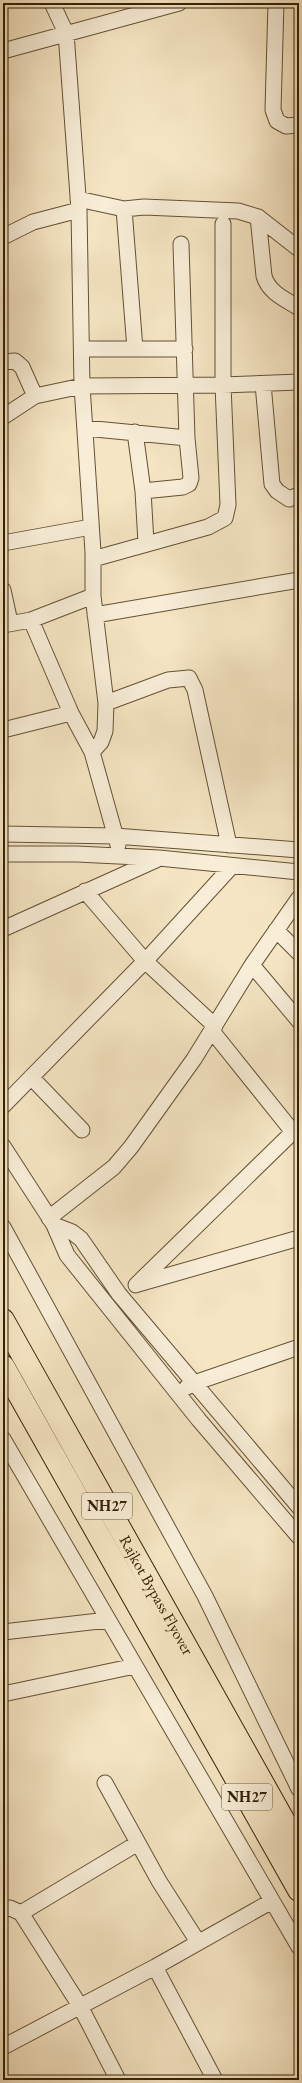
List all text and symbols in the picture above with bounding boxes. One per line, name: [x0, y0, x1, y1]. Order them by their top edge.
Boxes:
road number: NH27: [82, 1493, 132, 1519]
street label: Rajkot Bypass Flyover: [115, 1531, 199, 1659]
road number: NH27: [222, 1784, 272, 1810]

